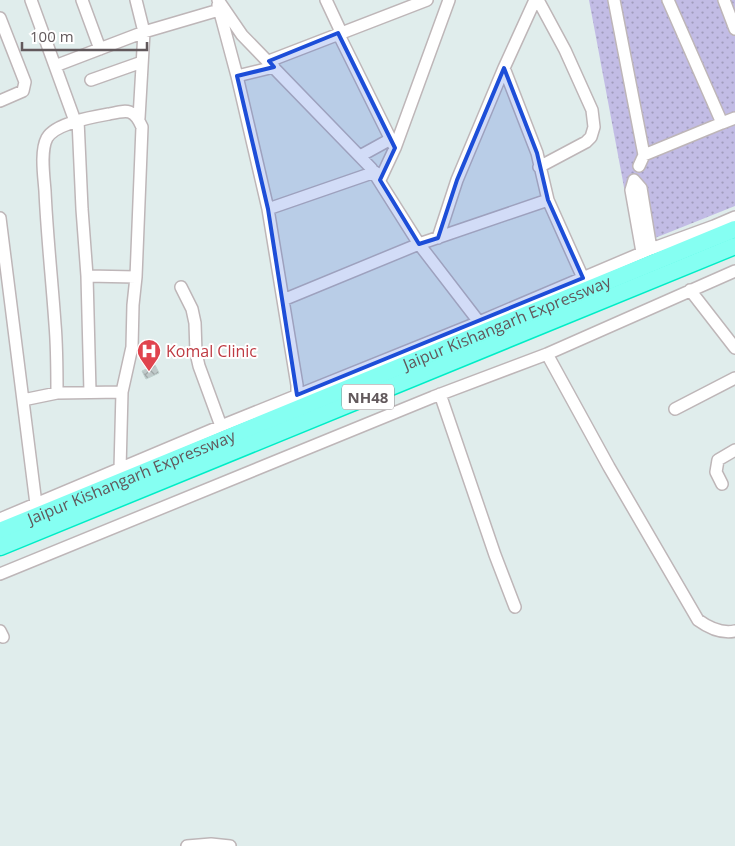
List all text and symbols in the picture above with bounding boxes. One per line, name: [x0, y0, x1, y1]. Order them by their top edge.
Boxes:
scale bar: [22, 20, 148, 52]
text: 100 m: [30, 26, 74, 46]
street label: Jaipur Kishangarh Expressway: [398, 270, 615, 376]
hospital icon: Komal Clinic: [136, 338, 162, 372]
place label: Komal Clinic: [166, 340, 257, 362]
road number: NH48: [342, 384, 394, 410]
street label: Jaipur Kishangarh Expressway: [22, 424, 239, 530]

